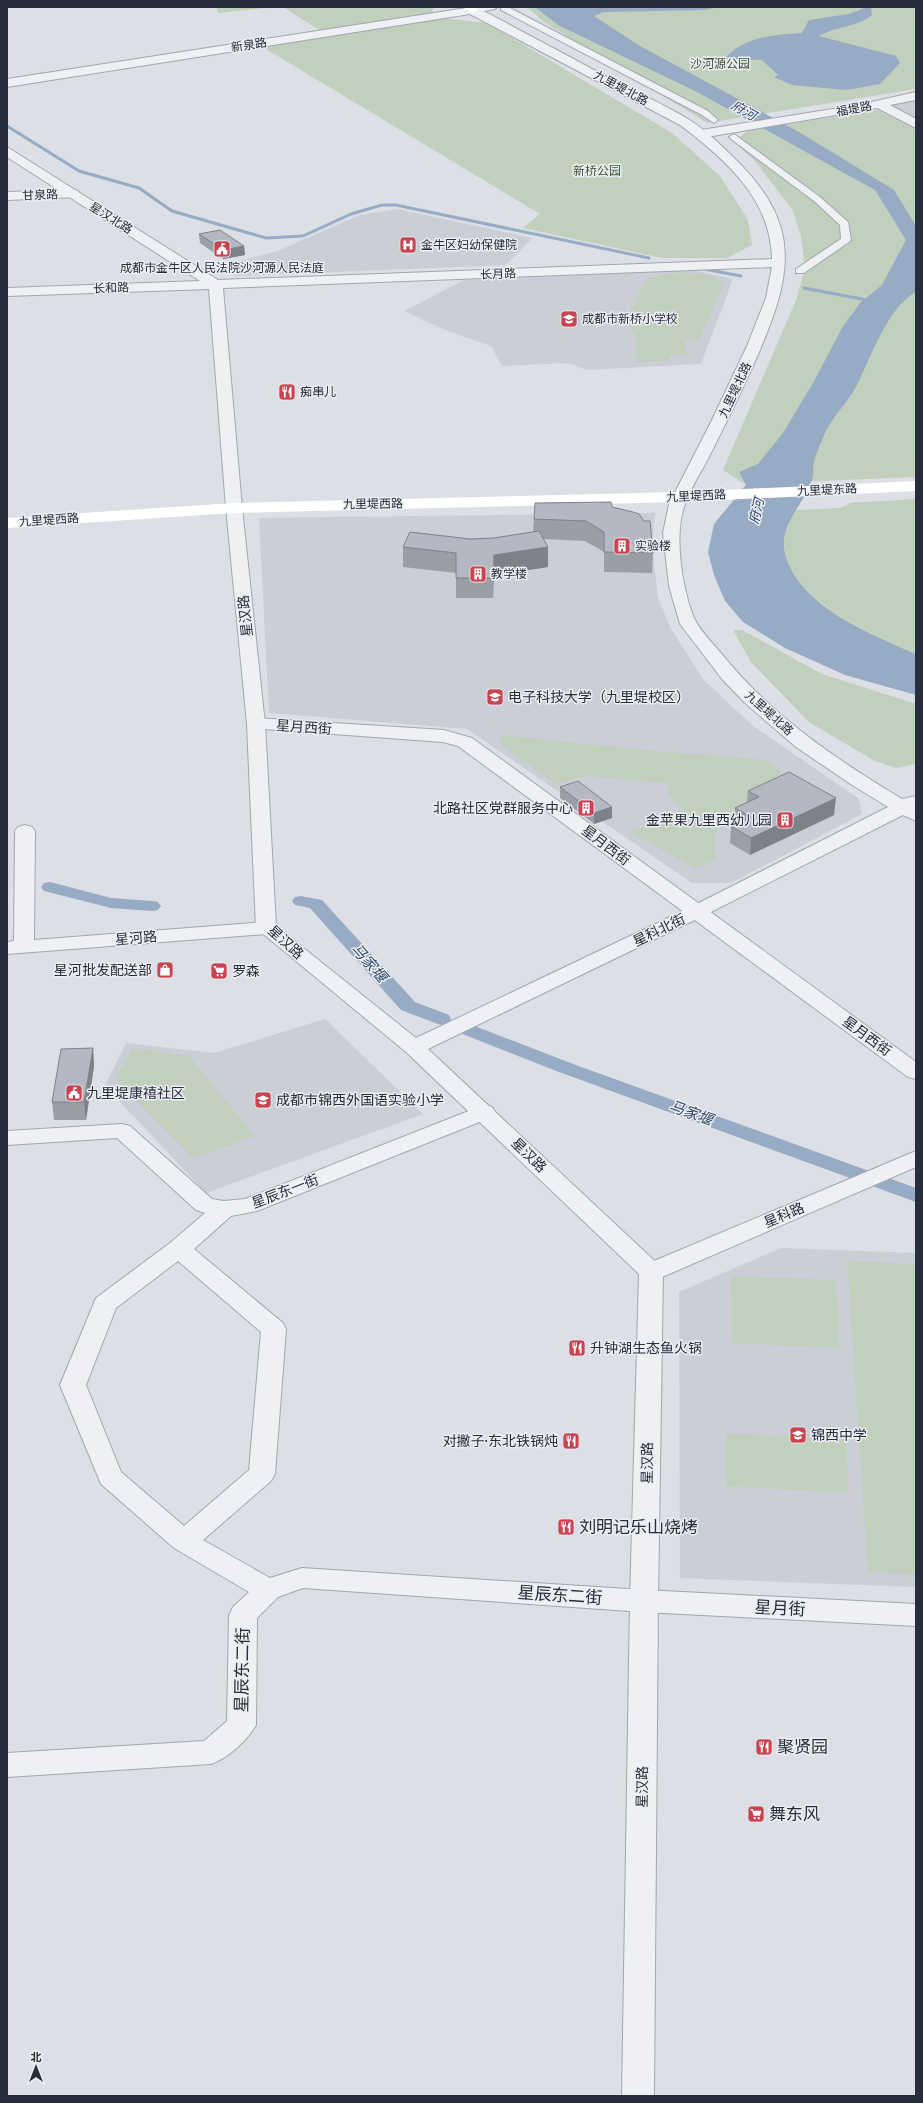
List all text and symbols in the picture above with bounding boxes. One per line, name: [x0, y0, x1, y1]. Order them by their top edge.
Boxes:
street label: 新泉路: [230, 35, 268, 55]
park label: 沙河源公园: [690, 57, 750, 71]
street label: 九里堤北路: [591, 68, 651, 108]
water label: 府河: [729, 97, 761, 125]
street label: 福堤路: [835, 99, 873, 119]
park label: 新桥公园: [573, 164, 621, 178]
street label: 甘泉路: [22, 187, 58, 203]
street label: 星汉北路: [87, 199, 135, 237]
hospital icon: 金牛区妇幼保健院: [398, 235, 418, 255]
place label: 金牛区妇幼保健院: [421, 238, 517, 252]
public building icon: 成都市金牛区人民法院沙河源人民法庭: [212, 239, 232, 259]
place label: 成都市金牛区人民法院沙河源人民法庭: [120, 261, 324, 275]
street label: 长月路: [480, 266, 516, 282]
street label: 长和路: [93, 280, 129, 296]
school or university icon: 成都市新桥小学校: [559, 309, 579, 329]
place label: 成都市新桥小学校: [582, 312, 678, 326]
street label: 九里堤北路: [716, 360, 754, 420]
restaurant icon: 痴串儿: [277, 382, 297, 402]
place label: 痴串儿: [300, 385, 336, 399]
street label: 九里堤东路: [797, 481, 857, 499]
street label: 九里堤西路: [666, 487, 726, 505]
water label: 府河: [746, 494, 768, 526]
street label: 九里堤西路: [343, 496, 403, 512]
street label: 九里堤西路: [19, 511, 79, 529]
building icon: 实验楼: [612, 536, 632, 556]
place label: 实验楼: [635, 539, 671, 553]
building icon: 教学楼: [468, 564, 488, 584]
place label: 教学楼: [491, 567, 527, 581]
street label: 星汉路: [235, 594, 256, 638]
school or university icon: 电子科技大学（九里堤校区）: [485, 687, 505, 707]
street label: 九里堤北路: [742, 688, 796, 738]
place label: 电子科技大学（九里堤校区）: [508, 689, 690, 706]
street label: 星月西街: [275, 717, 332, 738]
building icon: 北路社区党群服务中心: [576, 798, 596, 818]
place label: 北路社区党群服务中心: [433, 800, 573, 817]
building icon: 金苹果九里西幼儿园: [775, 810, 795, 830]
place label: 金苹果九里西幼儿园: [646, 812, 772, 829]
street label: 星月西街: [578, 822, 633, 869]
street label: 星科北街: [630, 911, 688, 950]
street label: 星汉路: [264, 922, 307, 963]
street label: 星河路: [114, 928, 158, 949]
water label: 马家堰: [347, 940, 393, 988]
shop icon: 星河批发配送部: [155, 960, 175, 980]
supermarket icon: 罗森: [209, 961, 229, 981]
place label: 星河批发配送部: [54, 962, 152, 979]
place label: 罗森: [232, 963, 260, 980]
street label: 星月西街: [839, 1013, 894, 1060]
public building icon: 九里堤康禧社区: [64, 1083, 84, 1103]
place label: 九里堤康禧社区: [87, 1085, 185, 1102]
school or university icon: 成都市锦西外国语实验小学: [253, 1090, 273, 1110]
place label: 成都市锦西外国语实验小学: [276, 1092, 444, 1109]
water label: 马家堰: [667, 1097, 718, 1130]
street label: 星汉路: [508, 1135, 550, 1176]
street label: 星辰东一街: [249, 1171, 321, 1212]
street label: 星科路: [762, 1199, 807, 1231]
restaurant icon: 升钟湖生态鱼火锅: [567, 1338, 587, 1358]
place label: 升钟湖生态鱼火锅: [590, 1340, 702, 1357]
school or university icon: 锦西中学: [788, 1425, 808, 1445]
place label: 锦西中学: [811, 1427, 867, 1444]
restaurant icon: 对撇子·东北铁锅炖: [561, 1431, 581, 1451]
place label: 对撇子·东北铁锅炖: [443, 1433, 558, 1450]
street label: 星汉路: [639, 1442, 656, 1484]
restaurant icon: 刘明记乐山烧烤: [556, 1517, 576, 1537]
place label: 刘明记乐山烧烤: [579, 1517, 698, 1538]
street label: 星辰东二街: [517, 1582, 603, 1609]
street label: 星月街: [754, 1597, 806, 1620]
street label: 星辰东二街: [231, 1627, 254, 1713]
restaurant icon: 聚贤园: [754, 1737, 774, 1757]
place label: 聚贤园: [777, 1737, 828, 1758]
street label: 星汉路: [634, 1766, 651, 1808]
supermarket icon: 舞东风: [746, 1804, 766, 1824]
place label: 舞东风: [769, 1804, 820, 1825]
north arrow: [16, 2047, 56, 2087]
text: 北: [31, 2051, 42, 2064]

